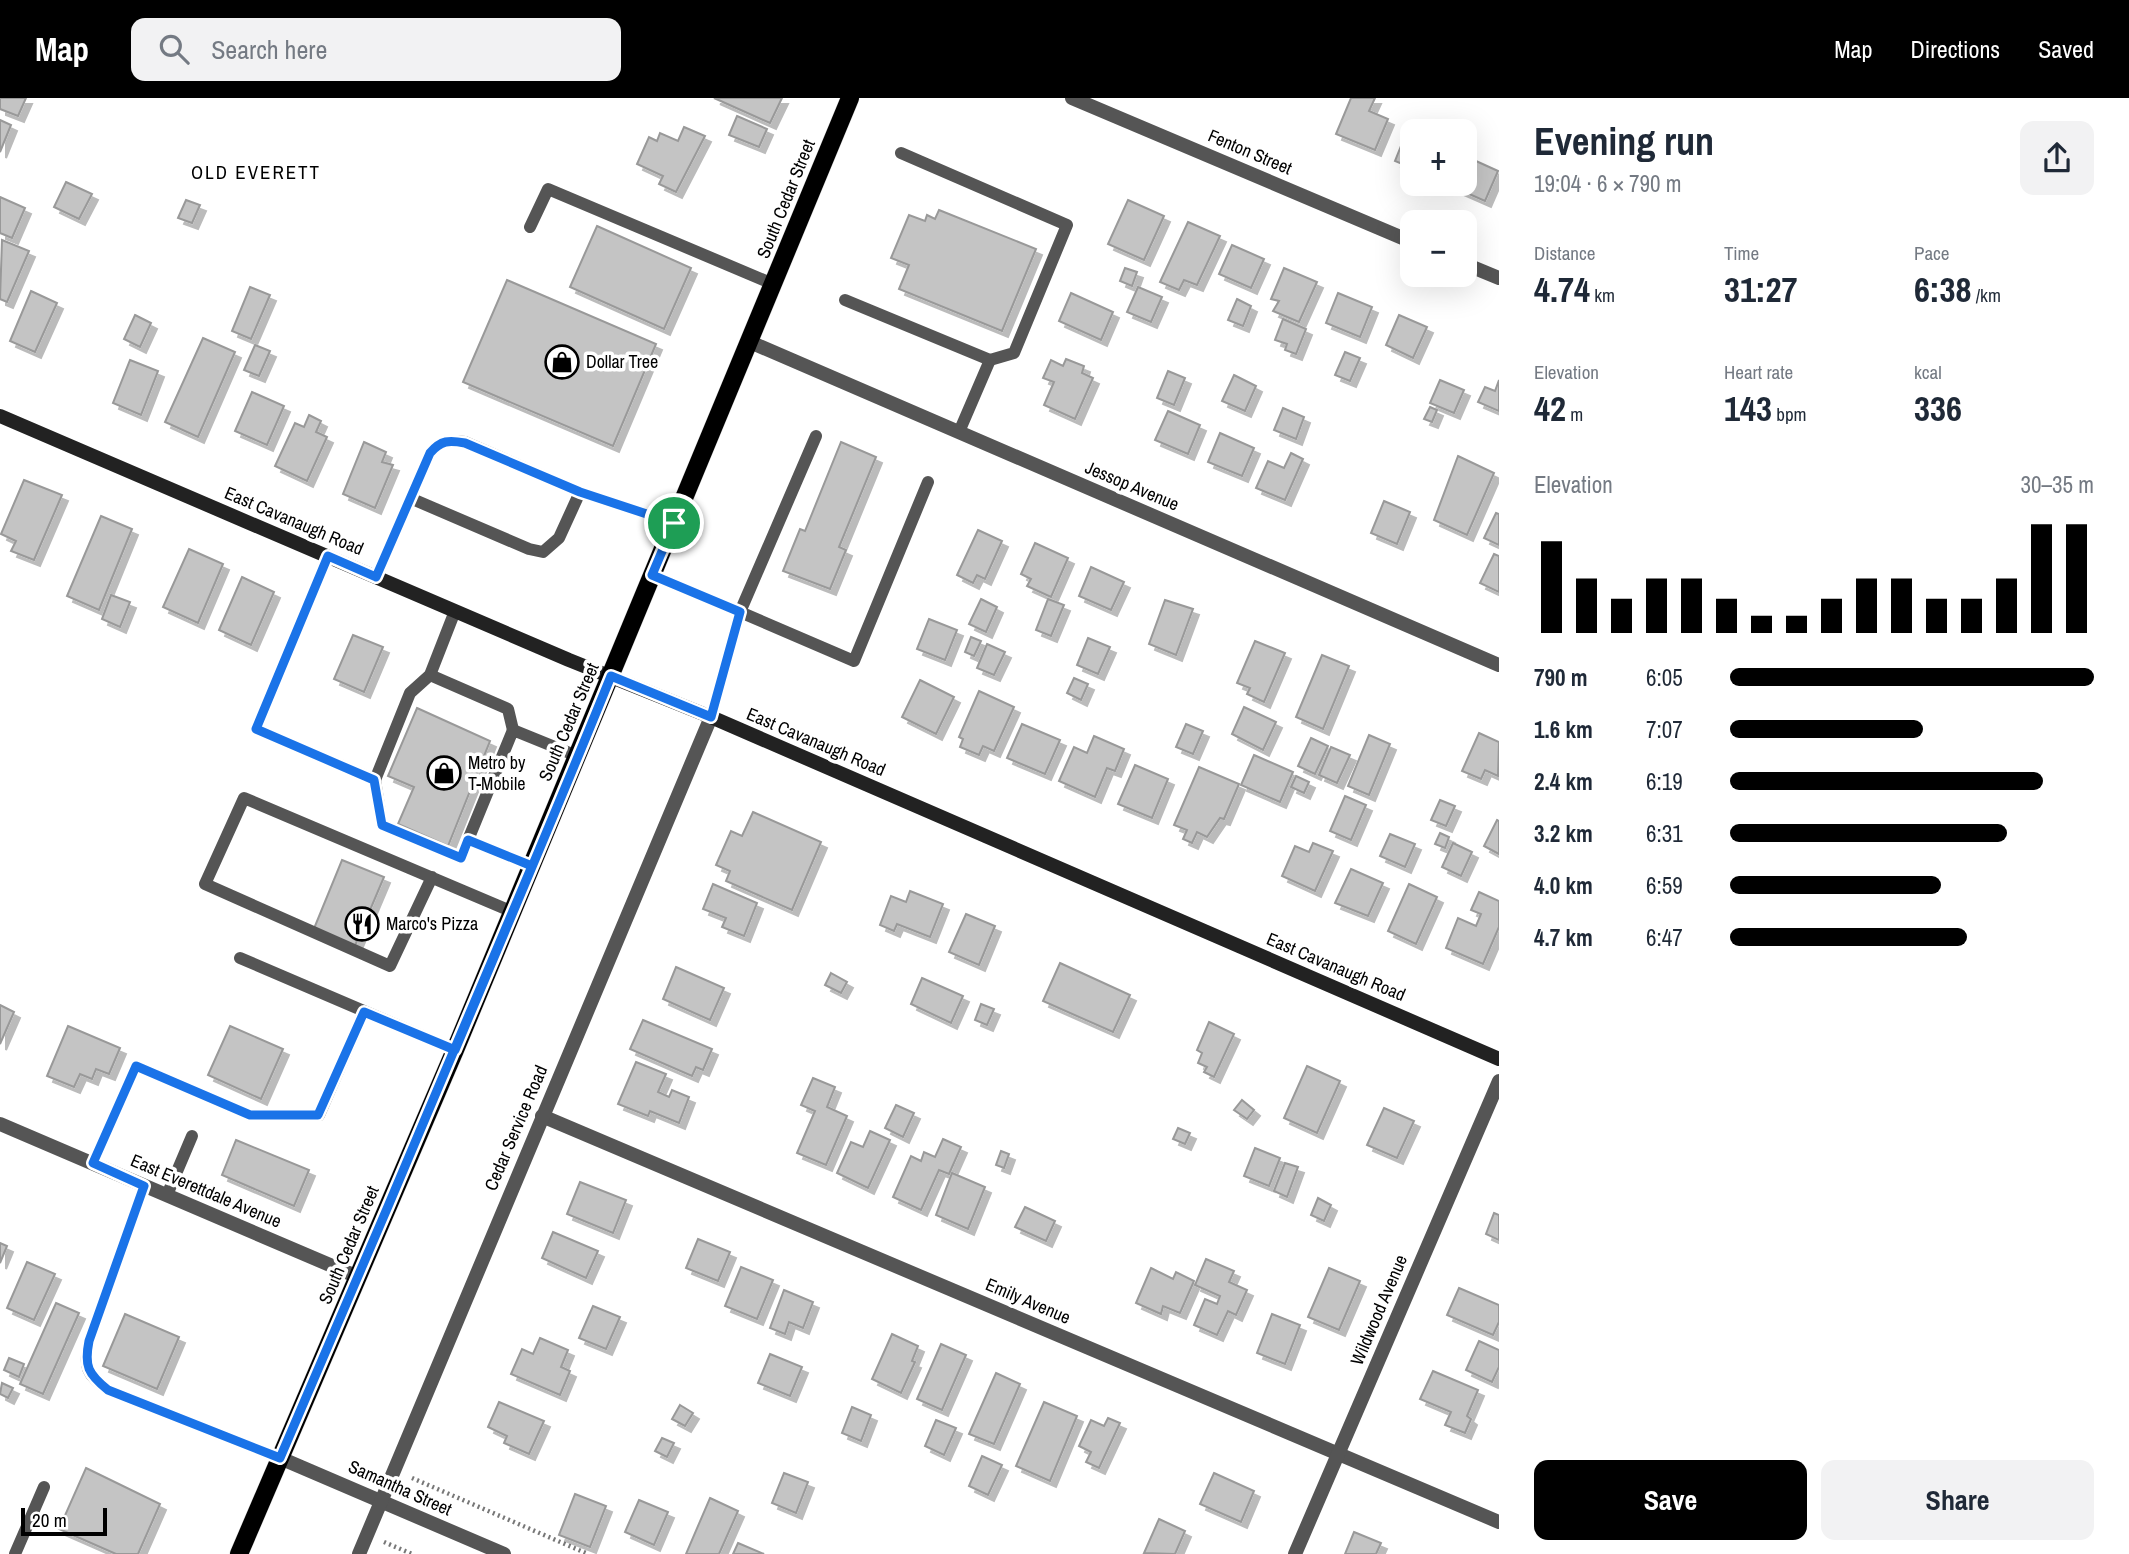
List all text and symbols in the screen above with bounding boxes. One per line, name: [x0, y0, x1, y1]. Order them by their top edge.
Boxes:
search box: [131, 18, 621, 81]
text: Map: [35, 27, 89, 71]
icon: search: [155, 30, 193, 68]
text: Search here: [211, 32, 327, 67]
text: Map: [1834, 33, 1872, 65]
text: Directions: [1910, 33, 2000, 65]
text: Saved: [2038, 33, 2094, 65]
text: Evening run: [1534, 116, 1714, 167]
map controls: [1400, 119, 1477, 287]
button: +: [1400, 119, 1477, 196]
button: share: [2020, 121, 2094, 195]
street label: Fenton Street: [1204, 123, 1296, 180]
street label: South Cedar Street: [750, 136, 821, 262]
district label: OLD EVERETT: [191, 159, 321, 185]
text: 19:04 · 6 × 790 m: [1534, 168, 1681, 199]
button: −: [1400, 210, 1477, 287]
text: Distance: [1534, 240, 1595, 266]
text: Time: [1724, 240, 1759, 266]
text: Pace: [1914, 240, 1950, 266]
text: 4.74: [1534, 266, 1590, 313]
text: 31:27: [1724, 266, 1797, 313]
text: 6:38: [1914, 266, 1971, 313]
text: km: [1590, 282, 1615, 308]
text: /km: [1971, 282, 2001, 308]
shop icon: Dollar Tree: [543, 343, 581, 381]
place label: Dollar Tree: [586, 349, 658, 374]
text: Elevation: [1534, 359, 1599, 385]
text: Heart rate: [1724, 359, 1793, 385]
text: kcal: [1914, 359, 1942, 385]
text: 42: [1534, 385, 1566, 432]
text: 143: [1724, 385, 1772, 432]
text: 336: [1914, 385, 1962, 432]
text: m: [1566, 401, 1583, 427]
text: bpm: [1772, 401, 1807, 427]
street label: Jessop Avenue: [1081, 455, 1183, 517]
text: Elevation: [1534, 469, 1613, 500]
text: 30–35 m: [2021, 469, 2094, 500]
street label: East Cavanaugh Road: [221, 480, 367, 561]
pin: [644, 493, 704, 553]
icon: arrive: [655, 504, 693, 542]
street label: South Cedar Street: [532, 659, 605, 785]
text: 790 m: [1534, 662, 1587, 693]
text: 6:05: [1646, 662, 1683, 693]
street label: East Cavanaugh Road: [743, 701, 889, 782]
text: 1.6 km: [1534, 714, 1593, 745]
text: 7:07: [1646, 714, 1683, 745]
place label: Metro by T-Mobile: [468, 750, 526, 796]
shop icon: Metro by T-Mobile: [425, 754, 463, 792]
text: 2.4 km: [1534, 766, 1593, 797]
text: 6:19: [1646, 766, 1683, 797]
text: 3.2 km: [1534, 818, 1593, 849]
text: 6:31: [1646, 818, 1683, 849]
text: 4.0 km: [1534, 870, 1593, 901]
text: 6:59: [1646, 870, 1683, 901]
restaurant icon: Marco's Pizza: [343, 905, 381, 943]
place label: Marco's Pizza: [386, 911, 478, 936]
text: 4.7 km: [1534, 922, 1593, 953]
text: 6:47: [1646, 922, 1683, 953]
street label: East Cavanaugh Road: [1263, 926, 1409, 1007]
street label: Cedar Service Road: [478, 1061, 553, 1194]
street label: East Everettdale Avenue: [127, 1148, 285, 1234]
street label: South Cedar Street: [312, 1182, 385, 1308]
street label: Wildwood Avenue: [1344, 1251, 1413, 1369]
street label: Emily Avenue: [982, 1271, 1075, 1330]
street label: Samantha Street: [345, 1454, 456, 1521]
button: Save: [1534, 1460, 1807, 1540]
button: Share: [1821, 1460, 2094, 1540]
scale bar: [21, 1505, 107, 1537]
text: 20 m: [32, 1507, 67, 1533]

